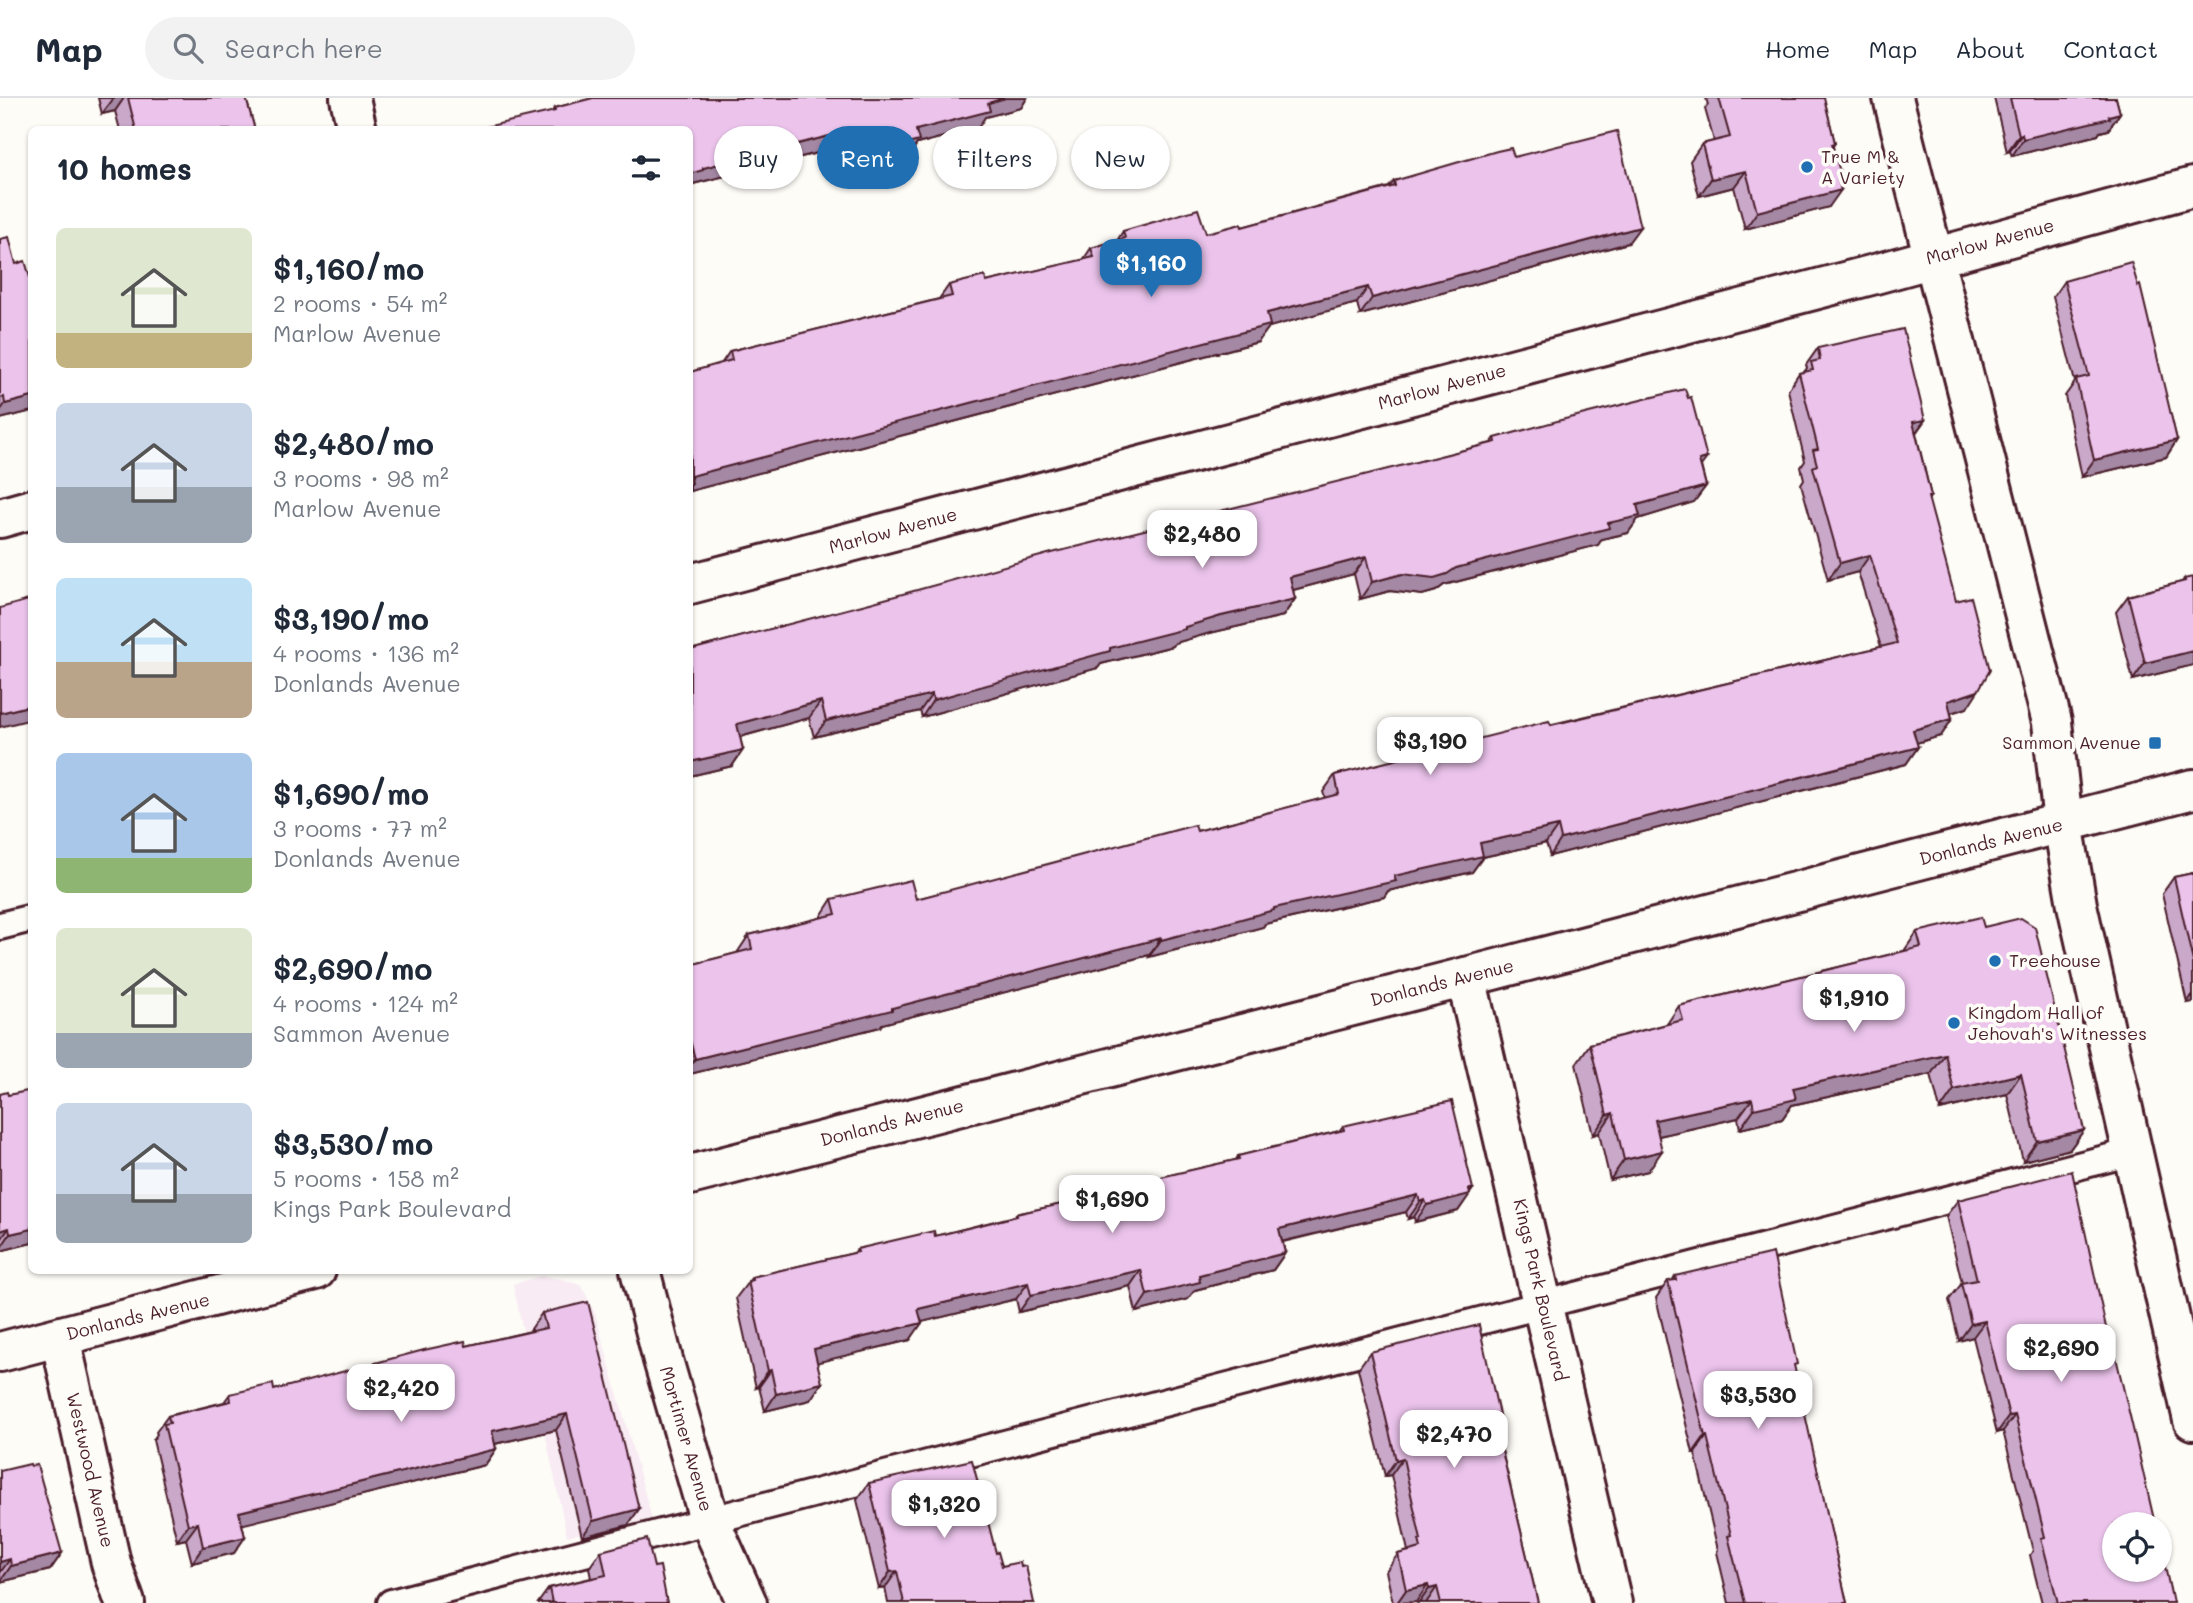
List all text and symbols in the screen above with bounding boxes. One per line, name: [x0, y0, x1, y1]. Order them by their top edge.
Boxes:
search box: [145, 17, 635, 80]
text: Map: [35, 27, 103, 70]
icon: search: [169, 29, 207, 67]
text: Search here: [225, 31, 383, 65]
text: Home: [1765, 33, 1830, 64]
text: Map: [1868, 33, 1917, 64]
text: About: [1955, 33, 2025, 64]
text: Contact: [2063, 33, 2158, 64]
chip: Buy: [714, 126, 803, 189]
chip: Rent: [817, 126, 919, 189]
chip: Filters: [933, 126, 1057, 189]
chip: New: [1071, 126, 1170, 189]
place label: True M & A Variety: [1821, 144, 1905, 189]
text: 10 homes: [56, 148, 192, 188]
icon: filters: [627, 149, 665, 187]
marker: True M & A Variety: [1799, 159, 1815, 175]
street label: Marlow Avenue: [1923, 212, 2057, 270]
pin: $1,160: [1094, 240, 1208, 299]
text: $1,160: [1116, 247, 1186, 277]
text: $1,160/mo: [273, 248, 424, 288]
icon: home: [112, 256, 196, 340]
text: 2 rooms · 54 m²: [273, 288, 448, 318]
text: Marlow Avenue: [273, 318, 441, 348]
street label: Marlow Avenue: [1375, 357, 1509, 415]
text: $2,480/mo: [273, 423, 434, 463]
icon: home: [112, 431, 196, 515]
text: 3 rooms · 98 m²: [273, 463, 449, 493]
text: Marlow Avenue: [273, 493, 441, 523]
street label: Marlow Avenue: [826, 501, 960, 559]
pin: $2,480: [1145, 510, 1259, 570]
text: $2,480: [1163, 518, 1241, 548]
text: $3,190/mo: [273, 598, 429, 638]
icon: home: [112, 606, 196, 690]
text: 4 rooms · 136 m²: [273, 638, 459, 668]
text: Donlands Avenue: [273, 668, 461, 698]
pin: $3,190: [1373, 718, 1487, 777]
text: $3,190: [1393, 725, 1467, 755]
place label: Sammon Avenue: [2002, 730, 2141, 754]
marker: Sammon Avenue: [2147, 735, 2163, 751]
text: $1,690/mo: [273, 773, 429, 813]
icon: home: [112, 781, 196, 865]
street label: Donlands Avenue: [1917, 812, 2065, 870]
text: 3 rooms · 77 m²: [273, 813, 447, 843]
text: Donlands Avenue: [273, 843, 461, 873]
text: $2,690/mo: [273, 948, 433, 988]
place label: Treehouse: [2009, 948, 2101, 972]
street label: Donlands Avenue: [1368, 953, 1516, 1011]
marker: Treehouse: [1987, 953, 2003, 969]
icon: home: [112, 956, 196, 1040]
pin: $1,910: [1797, 974, 1911, 1034]
text: $1,910: [1819, 982, 1889, 1012]
text: 4 rooms · 124 m²: [273, 988, 458, 1018]
place label: Kingdom Hall of Jehovah's Witnesses: [1968, 1000, 2147, 1045]
marker: Kingdom Hall of Jehovah's Witnesses: [1946, 1015, 1962, 1031]
text: Sammon Avenue: [273, 1018, 450, 1048]
street label: Donlands Avenue: [818, 1093, 966, 1151]
text: $3,530/mo: [273, 1123, 433, 1163]
icon: home: [112, 1131, 196, 1215]
text: 5 rooms · 158 m²: [273, 1163, 459, 1193]
pin: $1,690: [1055, 1176, 1169, 1235]
text: $1,690: [1075, 1183, 1149, 1213]
text: Kings Park Boulevard: [273, 1193, 511, 1223]
street label: Kings Park Boulevard: [1508, 1196, 1574, 1383]
street label: Donlands Avenue: [64, 1287, 212, 1345]
pin: $2,690: [2004, 1324, 2118, 1384]
text: $2,690: [2023, 1332, 2099, 1362]
street label: Mortimer Avenue: [655, 1363, 719, 1514]
pin: $2,420: [344, 1364, 458, 1424]
text: $2,420: [363, 1372, 439, 1402]
pin: $3,530: [1701, 1372, 1815, 1431]
text: $3,530: [1719, 1379, 1797, 1409]
street label: Westwood Avenue: [61, 1390, 120, 1550]
pin: $2,470: [1397, 1410, 1511, 1470]
text: $2,470: [1416, 1418, 1492, 1448]
pin: $1,320: [887, 1480, 1001, 1540]
text: $1,320: [908, 1488, 980, 1518]
map controls: [2102, 1512, 2172, 1582]
button: locate: [2102, 1512, 2172, 1582]

